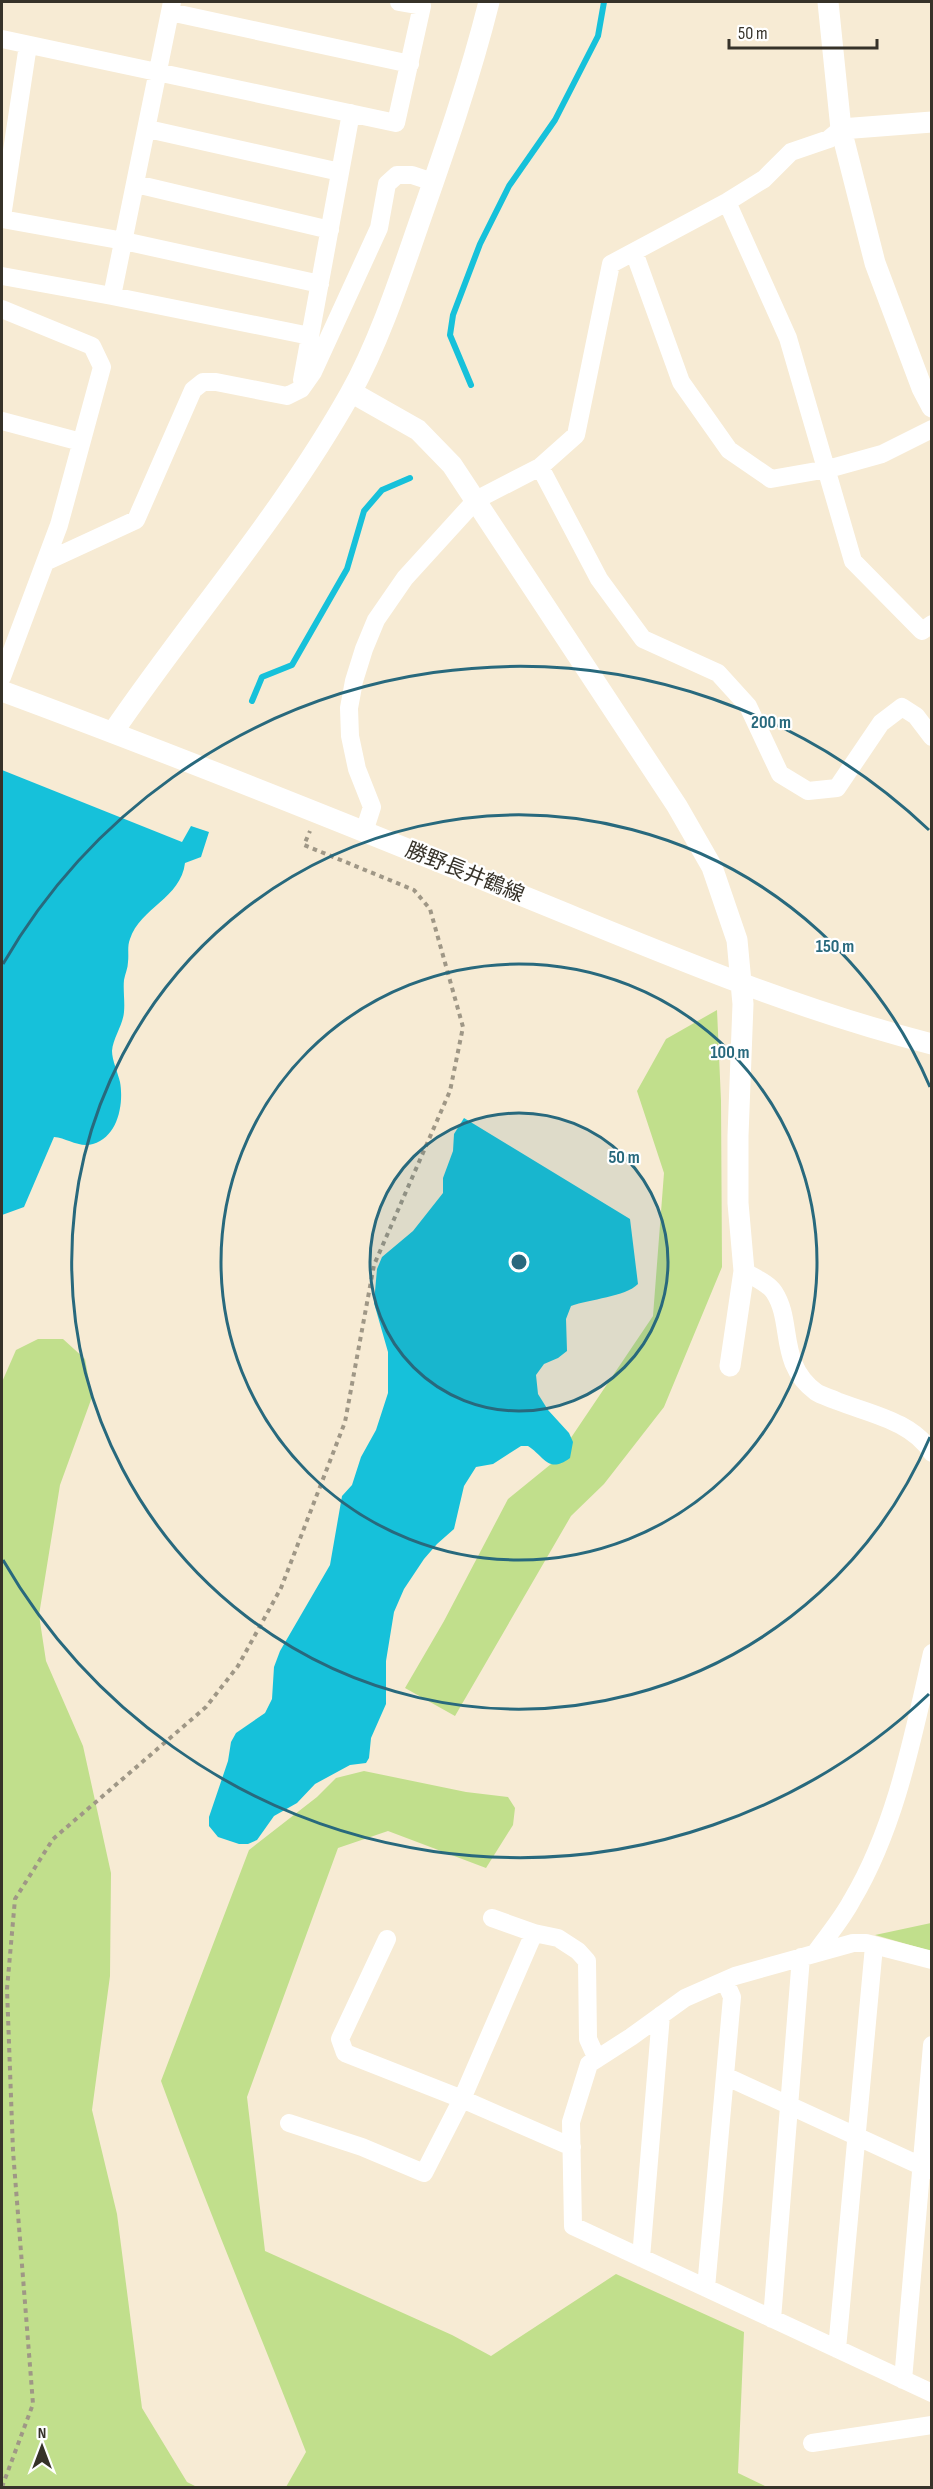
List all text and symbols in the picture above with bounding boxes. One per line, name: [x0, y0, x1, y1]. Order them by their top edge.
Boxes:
scale bar: [729, 12, 878, 50]
text: 50 m: [738, 23, 768, 44]
text: 200 m: [751, 712, 791, 733]
street label: 勝野長井鶴線: [402, 837, 528, 908]
text: 150 m: [816, 936, 854, 957]
text: 100 m: [711, 1042, 750, 1063]
text: 50 m: [608, 1147, 640, 1168]
centre of rings: [509, 1252, 529, 1272]
north arrow: [12, 2417, 72, 2477]
text: N: [38, 2424, 46, 2443]

